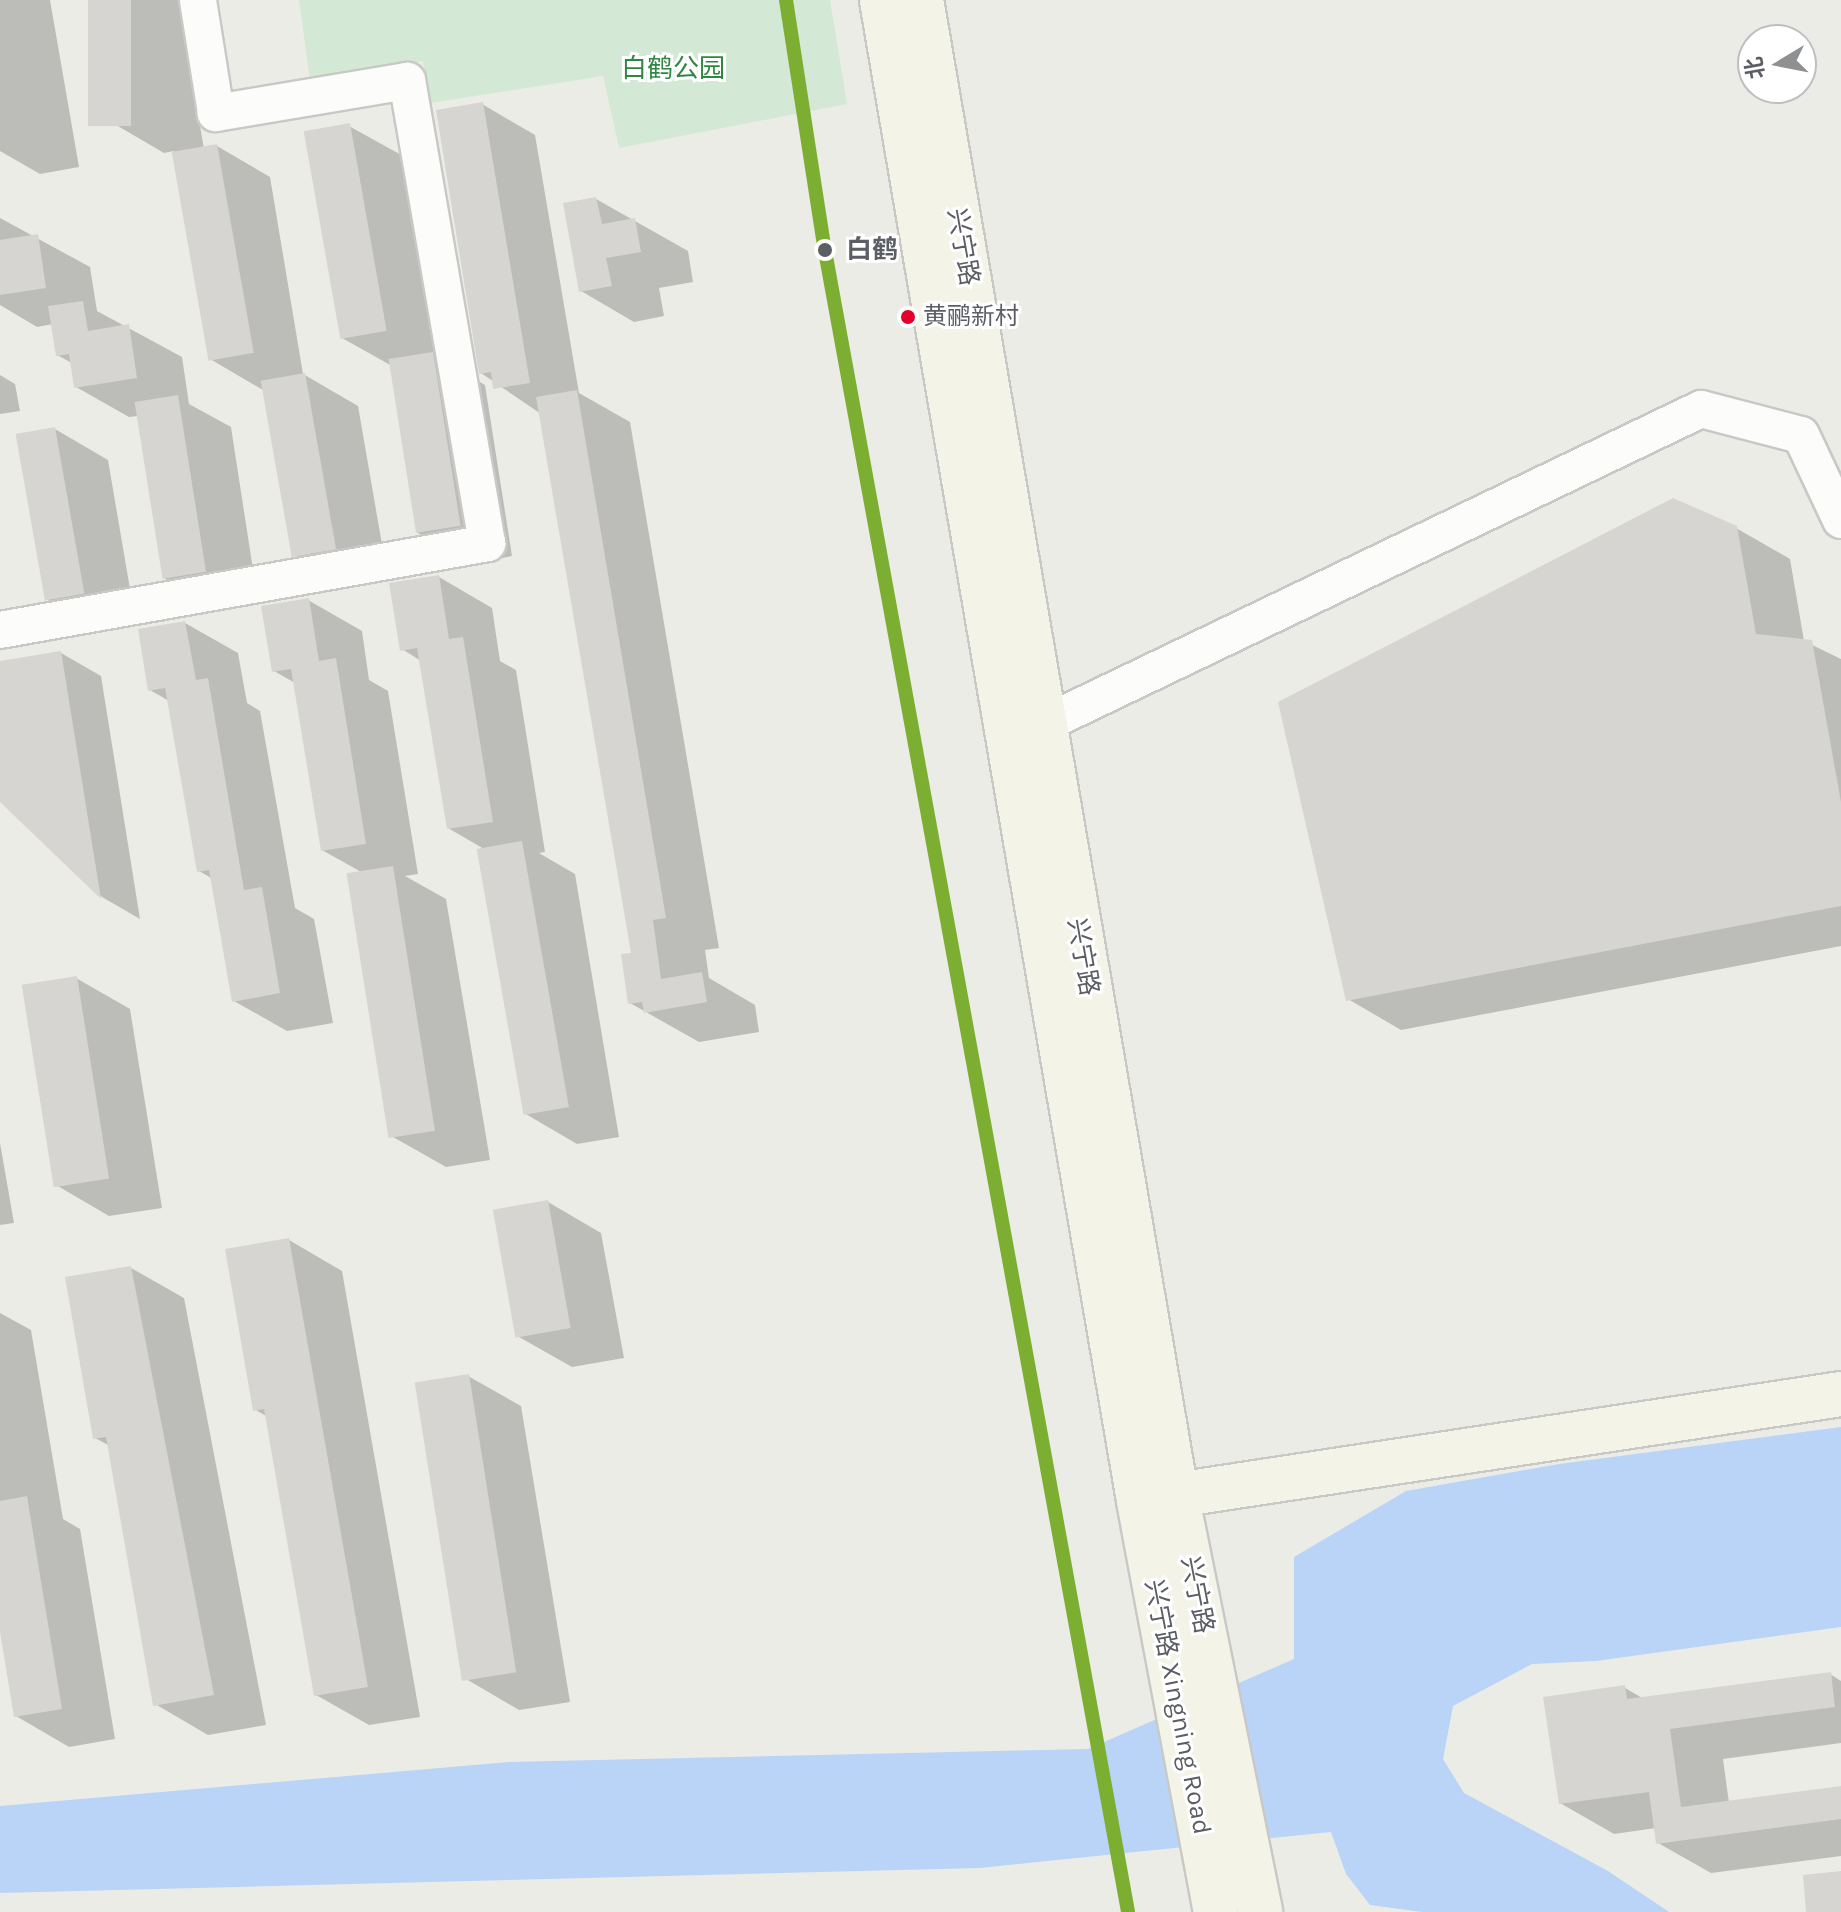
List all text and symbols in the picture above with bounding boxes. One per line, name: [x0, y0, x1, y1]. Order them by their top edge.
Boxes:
north arrow: [1737, 24, 1817, 104]
park label: 白鹤公园: [621, 53, 725, 85]
text: 北: [1741, 55, 1770, 81]
street label: 兴宁路: [941, 206, 985, 288]
place label: 白鹤: [846, 234, 898, 266]
marker: 白鹤: [811, 236, 839, 264]
place label: 黄鹂新村: [923, 303, 1019, 331]
marker: 黄鹂新村: [900, 309, 916, 325]
street label: 兴宁路: [1061, 916, 1105, 998]
street label: 兴宁路: [1174, 1554, 1220, 1636]
street label: 兴宁路 Xingning Road: [1138, 1577, 1218, 1837]

